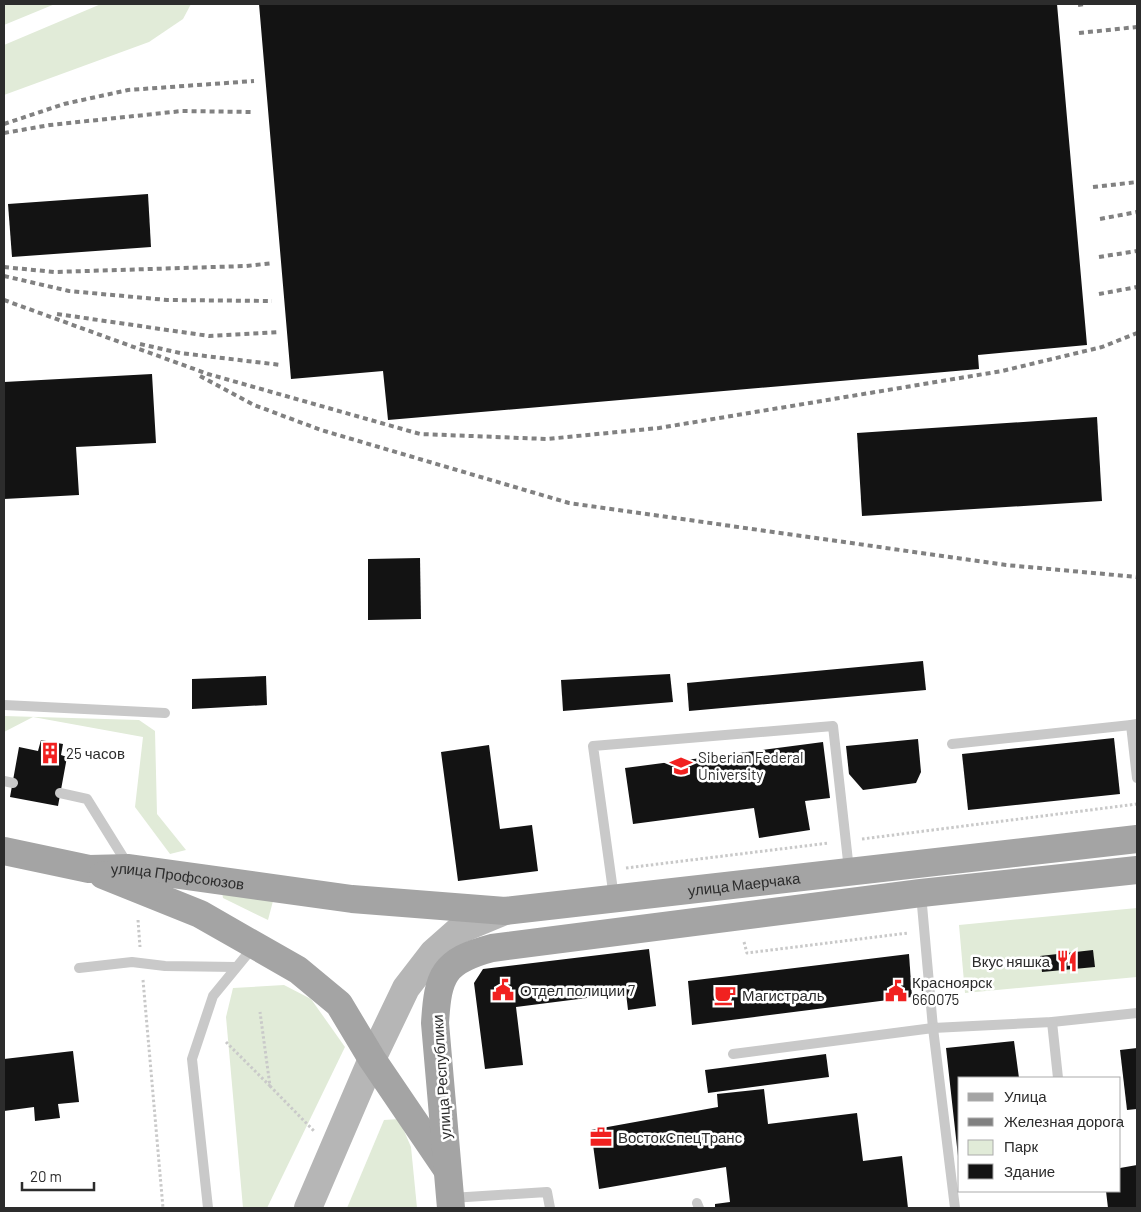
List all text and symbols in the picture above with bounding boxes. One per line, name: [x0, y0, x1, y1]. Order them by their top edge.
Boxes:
building icon: 25 часов: [37, 740, 63, 766]
place label: 25 часов: [66, 744, 125, 762]
place label: Siberian Federal University: [698, 748, 803, 783]
school or university icon: Siberian Federal University: [668, 753, 694, 779]
street label: улица Профсоюзов: [111, 859, 245, 893]
street label: улица Маерчака: [687, 868, 802, 899]
restaurant icon: Вкус няшка: [1054, 948, 1080, 974]
place label: Вкус няшка: [972, 952, 1051, 970]
place label: Красноярск 660075: [912, 973, 993, 1008]
public building icon: Отдел полиции 7: [490, 977, 516, 1003]
public building icon: Красноярск 660075: [883, 978, 909, 1004]
place label: Отдел полиции 7: [520, 981, 635, 999]
cafe icon: Магистраль: [712, 982, 738, 1008]
place label: Магистраль: [742, 986, 825, 1004]
street label: улица Республики: [428, 1014, 454, 1140]
legend: [958, 1077, 1121, 1192]
text: Улица: [1004, 1087, 1047, 1105]
text: Железная дорога: [1004, 1112, 1125, 1130]
office icon: ВостокСпецТранс: [588, 1124, 614, 1150]
place label: ВостокСпецТранс: [618, 1128, 743, 1146]
text: Парк: [1004, 1137, 1038, 1155]
scale bar: [22, 1160, 95, 1192]
text: Здание: [1004, 1162, 1055, 1180]
text: 20 m: [30, 1167, 62, 1185]

